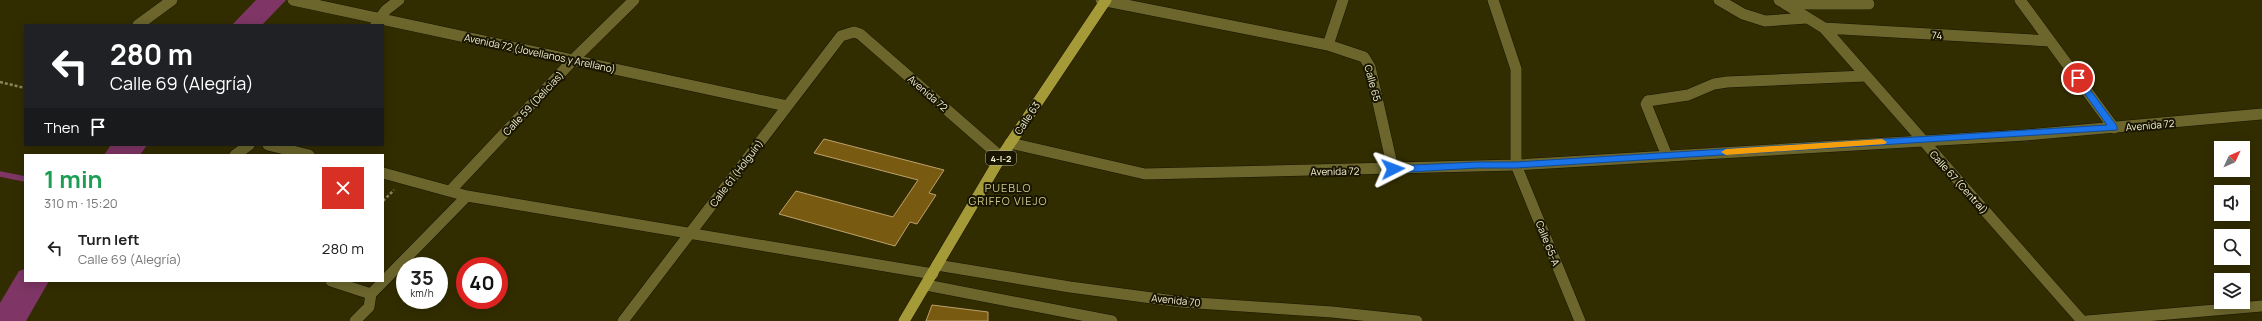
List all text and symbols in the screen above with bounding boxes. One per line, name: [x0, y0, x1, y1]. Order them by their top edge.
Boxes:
street label: 74: [1931, 28, 1943, 42]
street label: Avenida 72 (Jovellanos y Arellano): [463, 30, 617, 76]
text: 280 m: [110, 35, 193, 73]
icon: left: [44, 40, 96, 92]
pin: [2061, 61, 2095, 95]
street label: Calle 65: [1361, 63, 1385, 103]
icon: arrive: [2067, 67, 2089, 89]
street label: Calle 59 (Delicias): [500, 68, 566, 138]
text: Calle 69 (Alegría): [110, 71, 254, 95]
street label: Avenida 72: [905, 72, 951, 115]
street label: Calle 63: [1011, 99, 1043, 137]
icon: arrive: [87, 116, 109, 138]
street label: Avenida 72: [2125, 116, 2175, 134]
text: Then: [44, 117, 79, 138]
street label: Calle 61 (Holguín): [706, 137, 766, 209]
north arrow: [2214, 141, 2250, 177]
map controls: [2214, 141, 2250, 309]
street label: Calle 67 (Central): [1927, 147, 1991, 217]
position arrow: [1372, 148, 1414, 190]
road number: 4-I-2: [986, 151, 1016, 165]
text: 1 min: [44, 162, 103, 195]
street label: Avenida 72: [1310, 164, 1360, 178]
button: close: [322, 167, 364, 209]
district label: PUEBLO GRIFFO VIEJO: [968, 180, 1048, 208]
button: sound: [2214, 185, 2250, 221]
text: 310 m · 15:20: [44, 194, 118, 212]
street label: Calle 65-A: [1533, 218, 1564, 268]
text: Turn left: [78, 229, 140, 250]
button: search: [2214, 229, 2250, 265]
icon: left: [44, 237, 66, 259]
text: 280 m: [322, 238, 364, 259]
text: Calle 69 (Alegría): [78, 250, 182, 268]
speed limit sign: 40: [456, 257, 508, 309]
text: 35: [410, 264, 434, 291]
button: layers: [2214, 273, 2250, 309]
text: km/h: [410, 286, 434, 300]
street label: Avenida 70: [1151, 290, 1201, 310]

